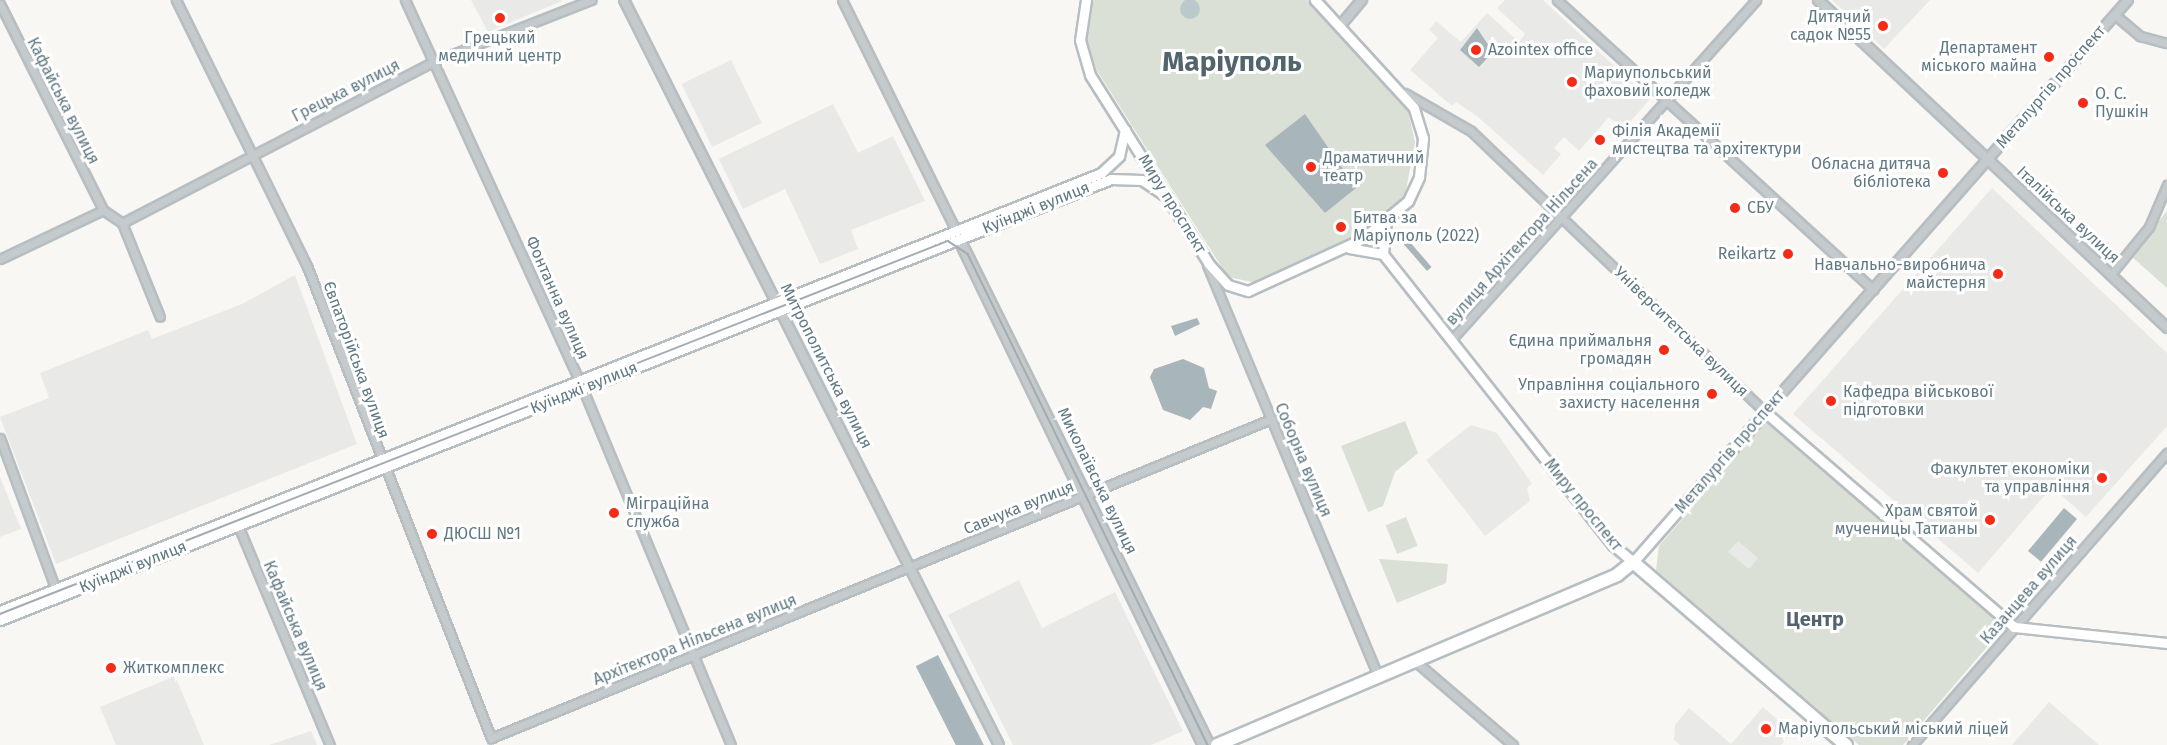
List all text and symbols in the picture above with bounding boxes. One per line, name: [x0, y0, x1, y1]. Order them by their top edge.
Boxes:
place label: Дитячий садок №55: [1790, 7, 1871, 45]
marker: Грецький медичний центр: [491, 9, 509, 27]
marker: Дитячий садок №55: [1876, 19, 1890, 33]
street label: Металургів проспект: [1992, 21, 2110, 153]
place label: Грецький медичний центр: [438, 28, 562, 66]
street label: Кафайська вулиця: [23, 34, 103, 168]
place label: Департамент міського майна: [1921, 38, 2037, 76]
place label: Azointex office: [1488, 40, 1593, 60]
marker: Azointex office: [1469, 43, 1483, 57]
district label: Маріуполь: [1162, 45, 1302, 79]
marker: Департамент міського майна: [2042, 50, 2056, 64]
street label: Грецька вулиця: [289, 56, 403, 126]
place label: Мариупольський фаховий коледж: [1584, 63, 1712, 101]
marker: Мариупольський фаховий коледж: [1565, 75, 1579, 89]
place label: О. С. Пушкін: [2095, 84, 2149, 122]
marker: О. С. Пушкін: [2076, 96, 2090, 110]
place label: Філія Академії мистецтва та архітектури: [1612, 121, 1802, 159]
marker: Філія Академії мистецтва та архітектури: [1593, 133, 1607, 147]
place label: Драматичний театр: [1323, 148, 1424, 186]
street label: Миру проспект: [1134, 151, 1210, 257]
place label: Обласна дитяча бібліотека: [1811, 154, 1931, 192]
street label: вулиця Архітектора Нільсена: [1442, 155, 1602, 329]
marker: Драматичний театр: [1304, 160, 1318, 174]
street label: Італійська вулиця: [2013, 162, 2123, 268]
marker: Обласна дитяча бібліотека: [1936, 166, 1950, 180]
street label: Куїнджі вулиця: [980, 178, 1092, 238]
place label: СБУ: [1747, 198, 1774, 218]
marker: СБУ: [1728, 201, 1742, 215]
place label: Битва за Маріуполь (2022): [1353, 208, 1479, 246]
marker: Битва за Маріуполь (2022): [1334, 220, 1348, 234]
street label: Фонтанна вулиця: [521, 234, 593, 362]
place label: Reikartz: [1718, 244, 1776, 264]
marker: Reikartz: [1781, 247, 1795, 261]
place label: Навчально-виробнича майстерня: [1814, 255, 1986, 293]
street label: Університетська вулиця: [1610, 263, 1752, 401]
marker: Навчально-виробнича майстерня: [1991, 267, 2005, 281]
street label: Євпаторійська вулиця: [319, 279, 393, 441]
street label: Митрополитська вулиця: [776, 280, 876, 452]
place label: Єдина приймальня громадян: [1509, 331, 1652, 369]
marker: Єдина приймальня громадян: [1657, 343, 1671, 357]
street label: Куїнджі вулиця: [528, 358, 640, 418]
place label: Управління соціального захисту населення: [1518, 375, 1700, 413]
place label: Кафедра військової підготовки: [1843, 382, 1993, 420]
street label: Металургів проспект: [1671, 386, 1789, 518]
marker: Управління соціального захисту населення: [1705, 387, 1719, 401]
marker: Кафедра військової підготовки: [1824, 394, 1838, 408]
street label: Соборна вулиця: [1270, 400, 1336, 520]
street label: Миколаївська вулиця: [1053, 404, 1141, 558]
street label: Миру проспект: [1540, 455, 1626, 555]
place label: Факультет економіки та управління: [1931, 459, 2090, 497]
marker: Факультет економіки та управління: [2095, 471, 2109, 485]
street label: Савчука вулиця: [961, 477, 1077, 539]
place label: Міграційна служба: [626, 494, 710, 532]
place label: Храм святой мученицы Татианы: [1835, 501, 1978, 539]
marker: Міграційна служба: [607, 506, 621, 520]
marker: Храм святой мученицы Татианы: [1983, 513, 1997, 527]
place label: ДЮСШ №1: [444, 524, 521, 544]
marker: ДЮСШ №1: [425, 527, 439, 541]
street label: Казанцева вулиця: [1977, 532, 2081, 648]
street label: Куїнджі вулиця: [77, 537, 189, 597]
street label: Кафайська вулиця: [259, 558, 331, 694]
street label: Архітектора Нільсена вулиця: [590, 590, 800, 690]
district label: Центр: [1786, 607, 1844, 631]
place label: Житкомплекс: [123, 658, 224, 678]
marker: Житкомплекс: [104, 661, 118, 675]
place label: Маріупольський міський ліцей: [1778, 719, 2009, 739]
marker: Маріупольський міський ліцей: [1759, 722, 1773, 736]

